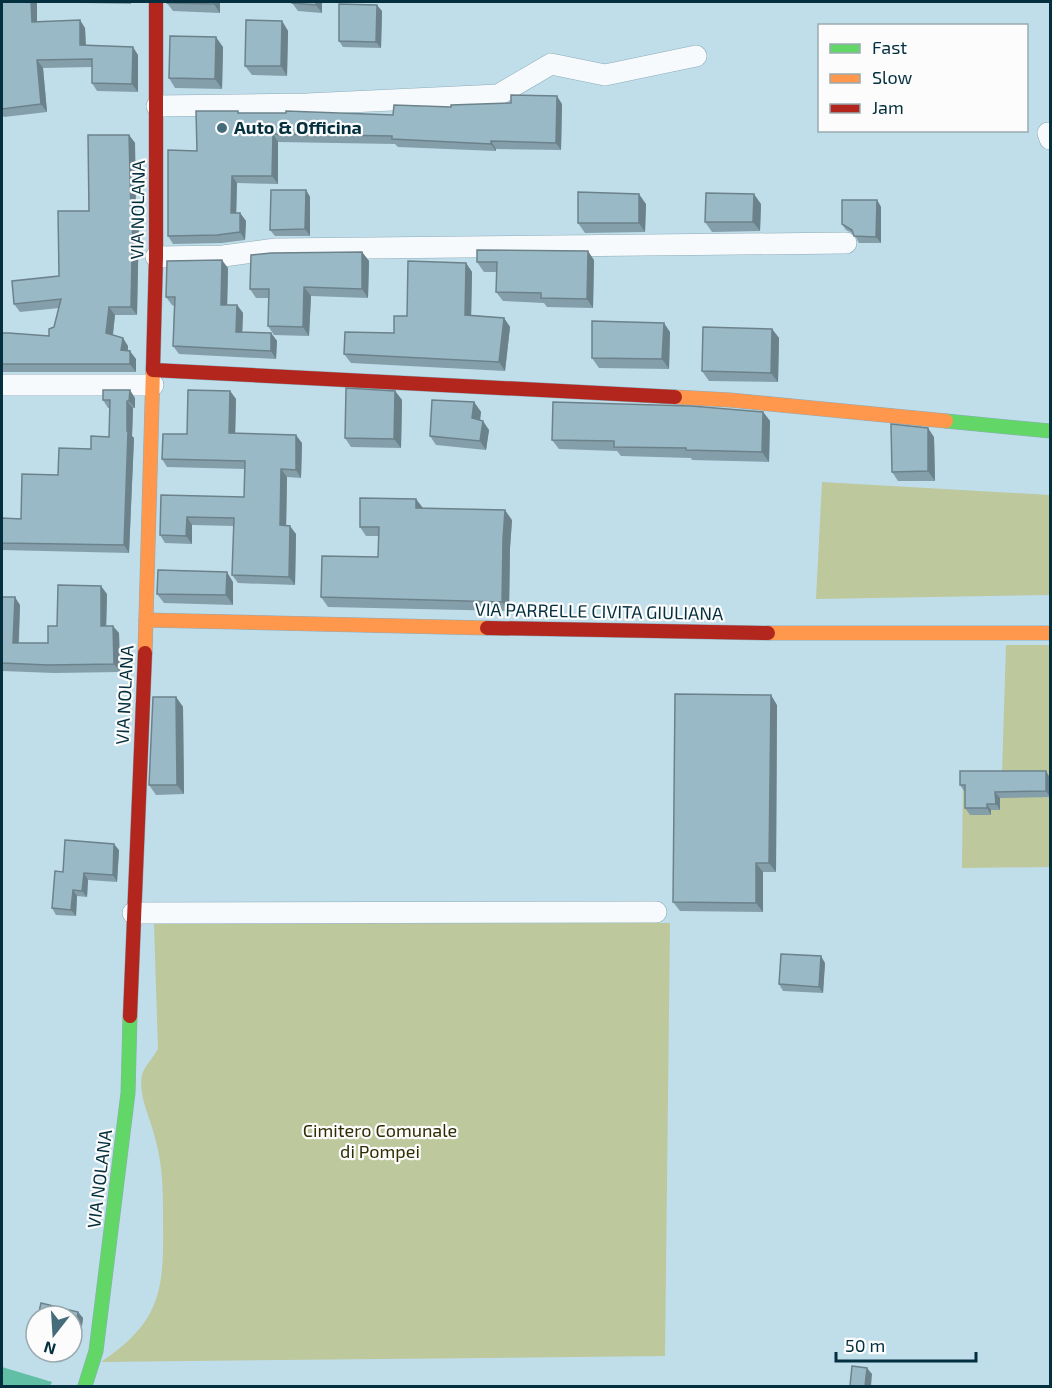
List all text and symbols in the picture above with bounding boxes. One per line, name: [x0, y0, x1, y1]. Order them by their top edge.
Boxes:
legend: [818, 24, 1028, 132]
text: Fast: [872, 36, 907, 58]
text: Slow: [872, 66, 913, 88]
text: Jam: [872, 96, 904, 118]
place label: Auto & Officina: [234, 116, 362, 138]
marker: Auto & Officina: [215, 121, 229, 135]
street label: VIA NOLANA: [125, 159, 149, 260]
street label: VIA PARRELLE CIVITA GIULIANA: [475, 598, 724, 624]
street label: VIA NOLANA: [110, 644, 138, 745]
park label: Cimitero Comunale di Pompei: [303, 1119, 457, 1162]
street label: VIA NOLANA: [82, 1127, 116, 1230]
north arrow: [24, 1304, 84, 1364]
scale bar: [836, 1325, 976, 1363]
text: 50 m: [845, 1334, 885, 1356]
text: N: [41, 1338, 58, 1360]

